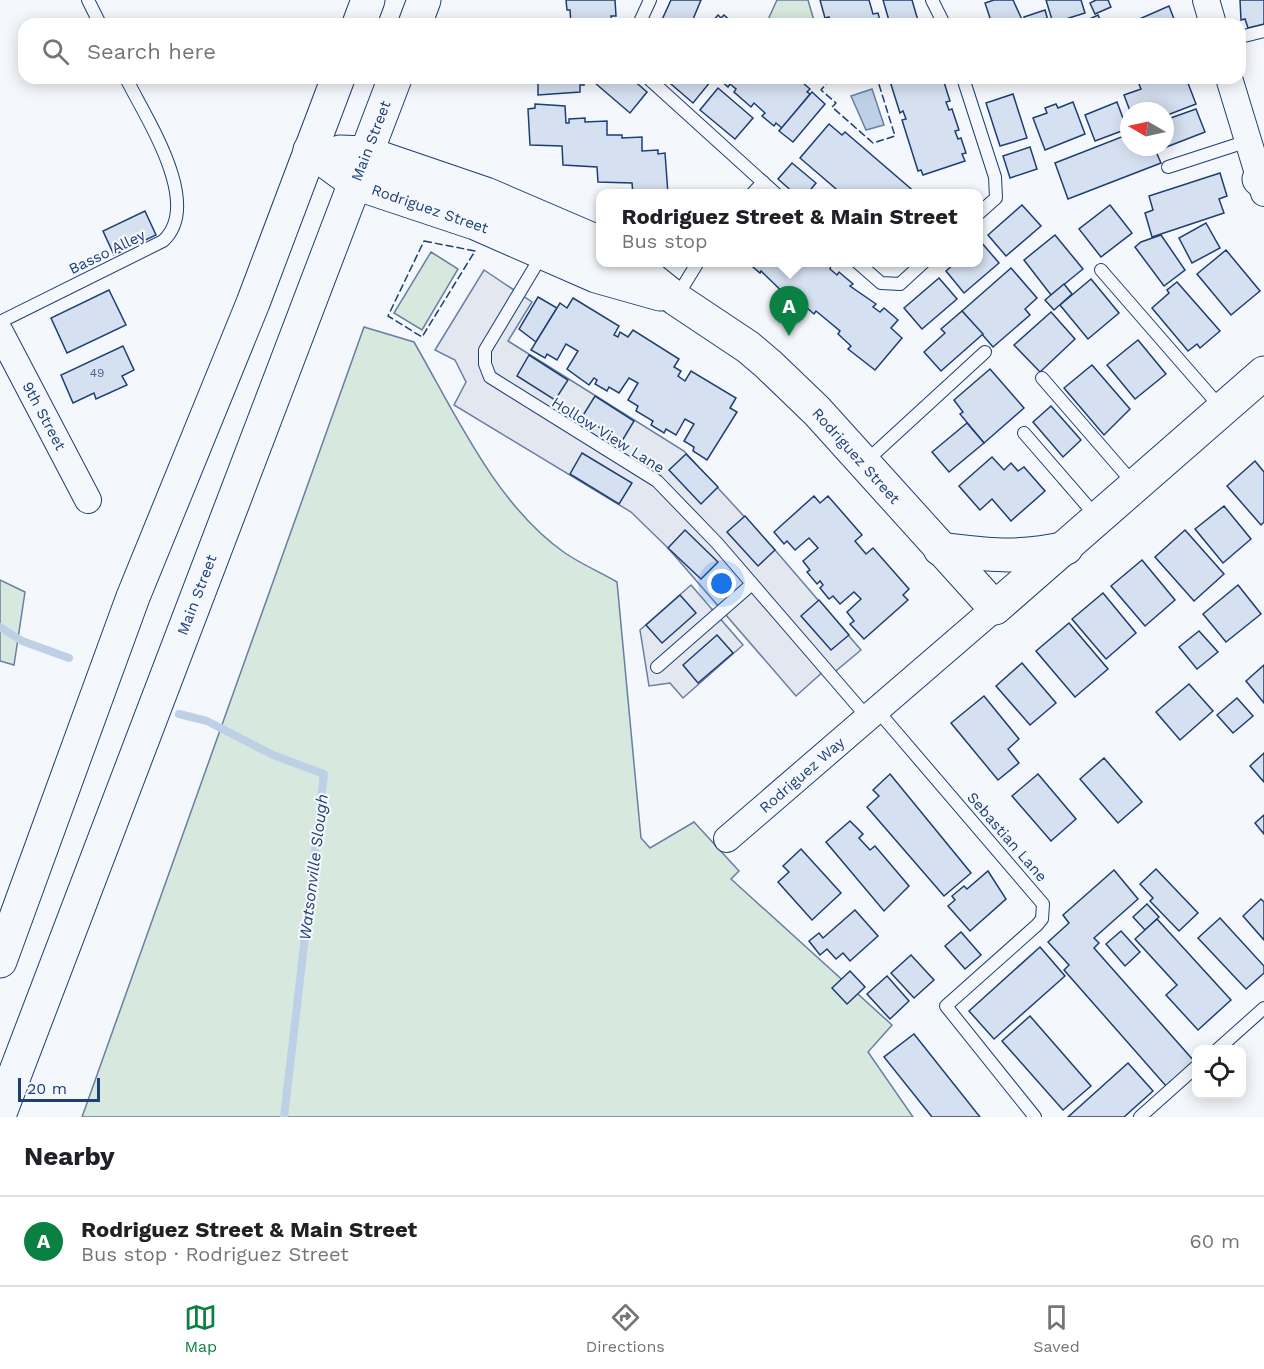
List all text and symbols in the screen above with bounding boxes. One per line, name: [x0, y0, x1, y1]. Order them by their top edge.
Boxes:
search box: [18, 18, 1246, 84]
icon: search: [39, 35, 72, 68]
text: Search here: [87, 39, 216, 64]
street label: Main Street: [347, 98, 395, 184]
north arrow: [1120, 102, 1174, 156]
street label: Rodriguez Street: [369, 181, 491, 238]
popup: [596, 189, 983, 267]
text: Rodriguez Street & Main Street: [621, 204, 958, 229]
street label: Basso Alley: [66, 226, 148, 278]
text: Bus stop: [621, 229, 708, 253]
pin: A: [770, 286, 808, 336]
house number: 49: [90, 366, 104, 380]
street label: 9th Street: [18, 379, 70, 454]
street label: Hollow View Lane: [548, 393, 668, 477]
street label: Rodriguez Street: [808, 404, 904, 508]
street label: Main Street: [173, 552, 221, 638]
your location: [707, 569, 736, 598]
street label: Rodriguez Way: [756, 733, 848, 817]
street label: Sebastian Lane: [963, 789, 1051, 885]
water label: Watsonville Slough: [295, 793, 332, 941]
map controls: [1192, 1045, 1246, 1099]
button: locate: [1192, 1045, 1246, 1099]
scale bar: [18, 1075, 100, 1102]
text: 20 m: [27, 1079, 67, 1098]
text: Nearby: [24, 1141, 115, 1171]
text: Rodriguez Street & Main Street: [81, 1217, 417, 1242]
text: A: [37, 1229, 50, 1253]
text: 60 m: [1190, 1229, 1240, 1253]
text: Bus stop · Rodriguez Street: [81, 1242, 349, 1266]
tab: Map: [184, 1301, 217, 1356]
tab: Directions: [586, 1301, 665, 1356]
tab: Saved: [1033, 1301, 1080, 1356]

